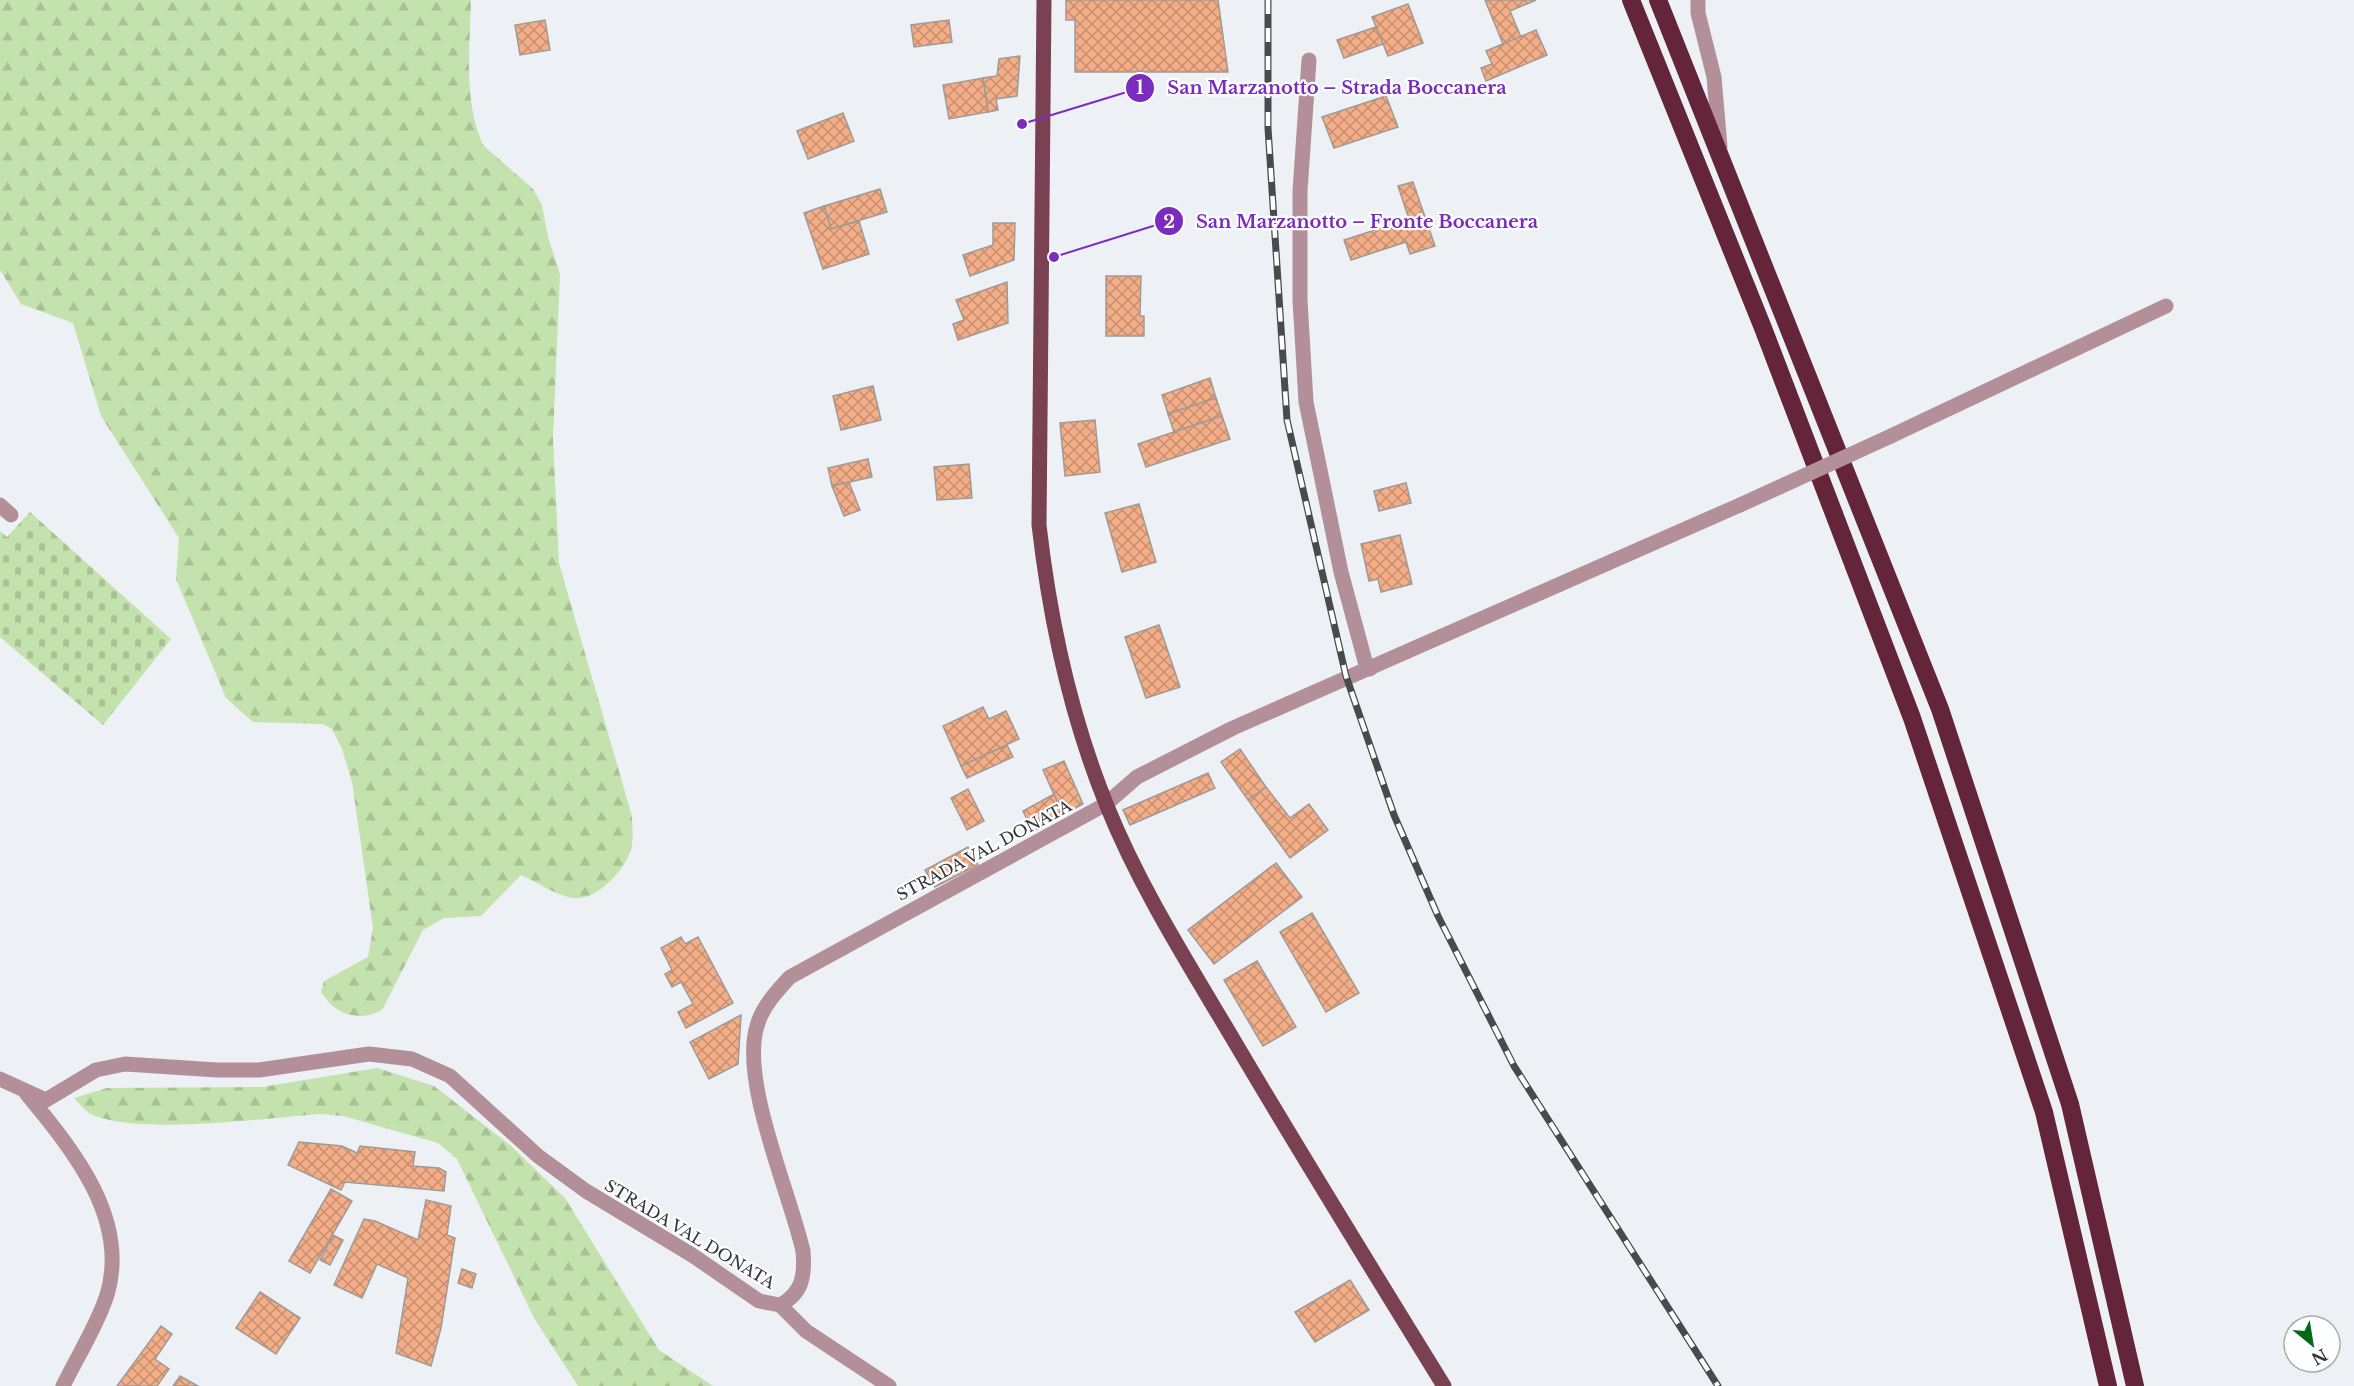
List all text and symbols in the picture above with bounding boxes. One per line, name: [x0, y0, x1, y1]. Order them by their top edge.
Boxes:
callout: San Marzanotto – Strada Boccanera: [1125, 70, 1519, 106]
text: 1: [1136, 77, 1144, 99]
text: San Marzanotto – Strada Boccanera: [1167, 77, 1507, 99]
callout: San Marzanotto – Fronte Boccanera: [1154, 203, 1550, 239]
text: 2: [1163, 211, 1175, 233]
text: San Marzanotto – Fronte Boccanera: [1196, 211, 1539, 233]
street label: STRADA VAL DONATA: [893, 795, 1075, 905]
street label: STRADA VAL DONATA: [601, 1175, 779, 1293]
north arrow: [2282, 1314, 2342, 1374]
text: N: [2308, 1345, 2331, 1369]

